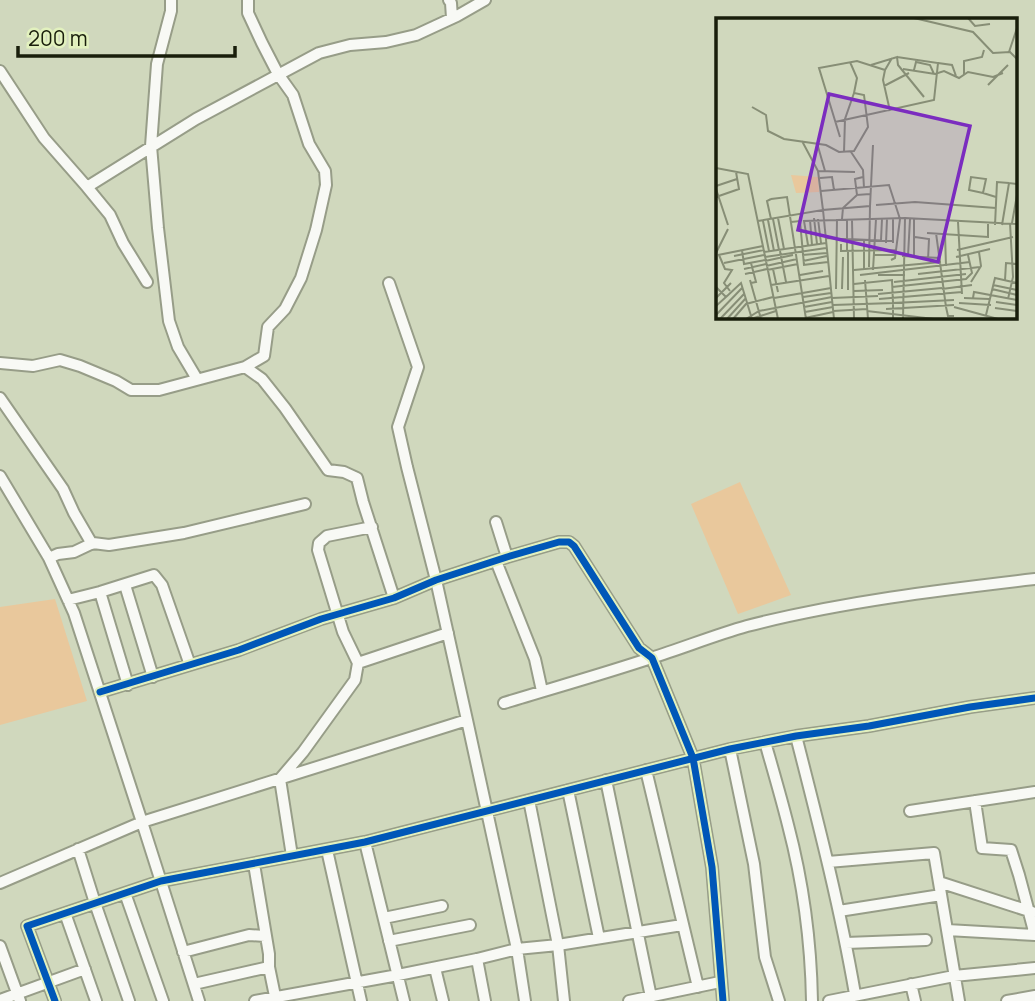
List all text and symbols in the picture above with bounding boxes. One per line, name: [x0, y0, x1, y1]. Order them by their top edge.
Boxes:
scale bar: [18, 14, 234, 58]
inset map: [716, 18, 1018, 318]
text: 200 m: [28, 24, 88, 52]

